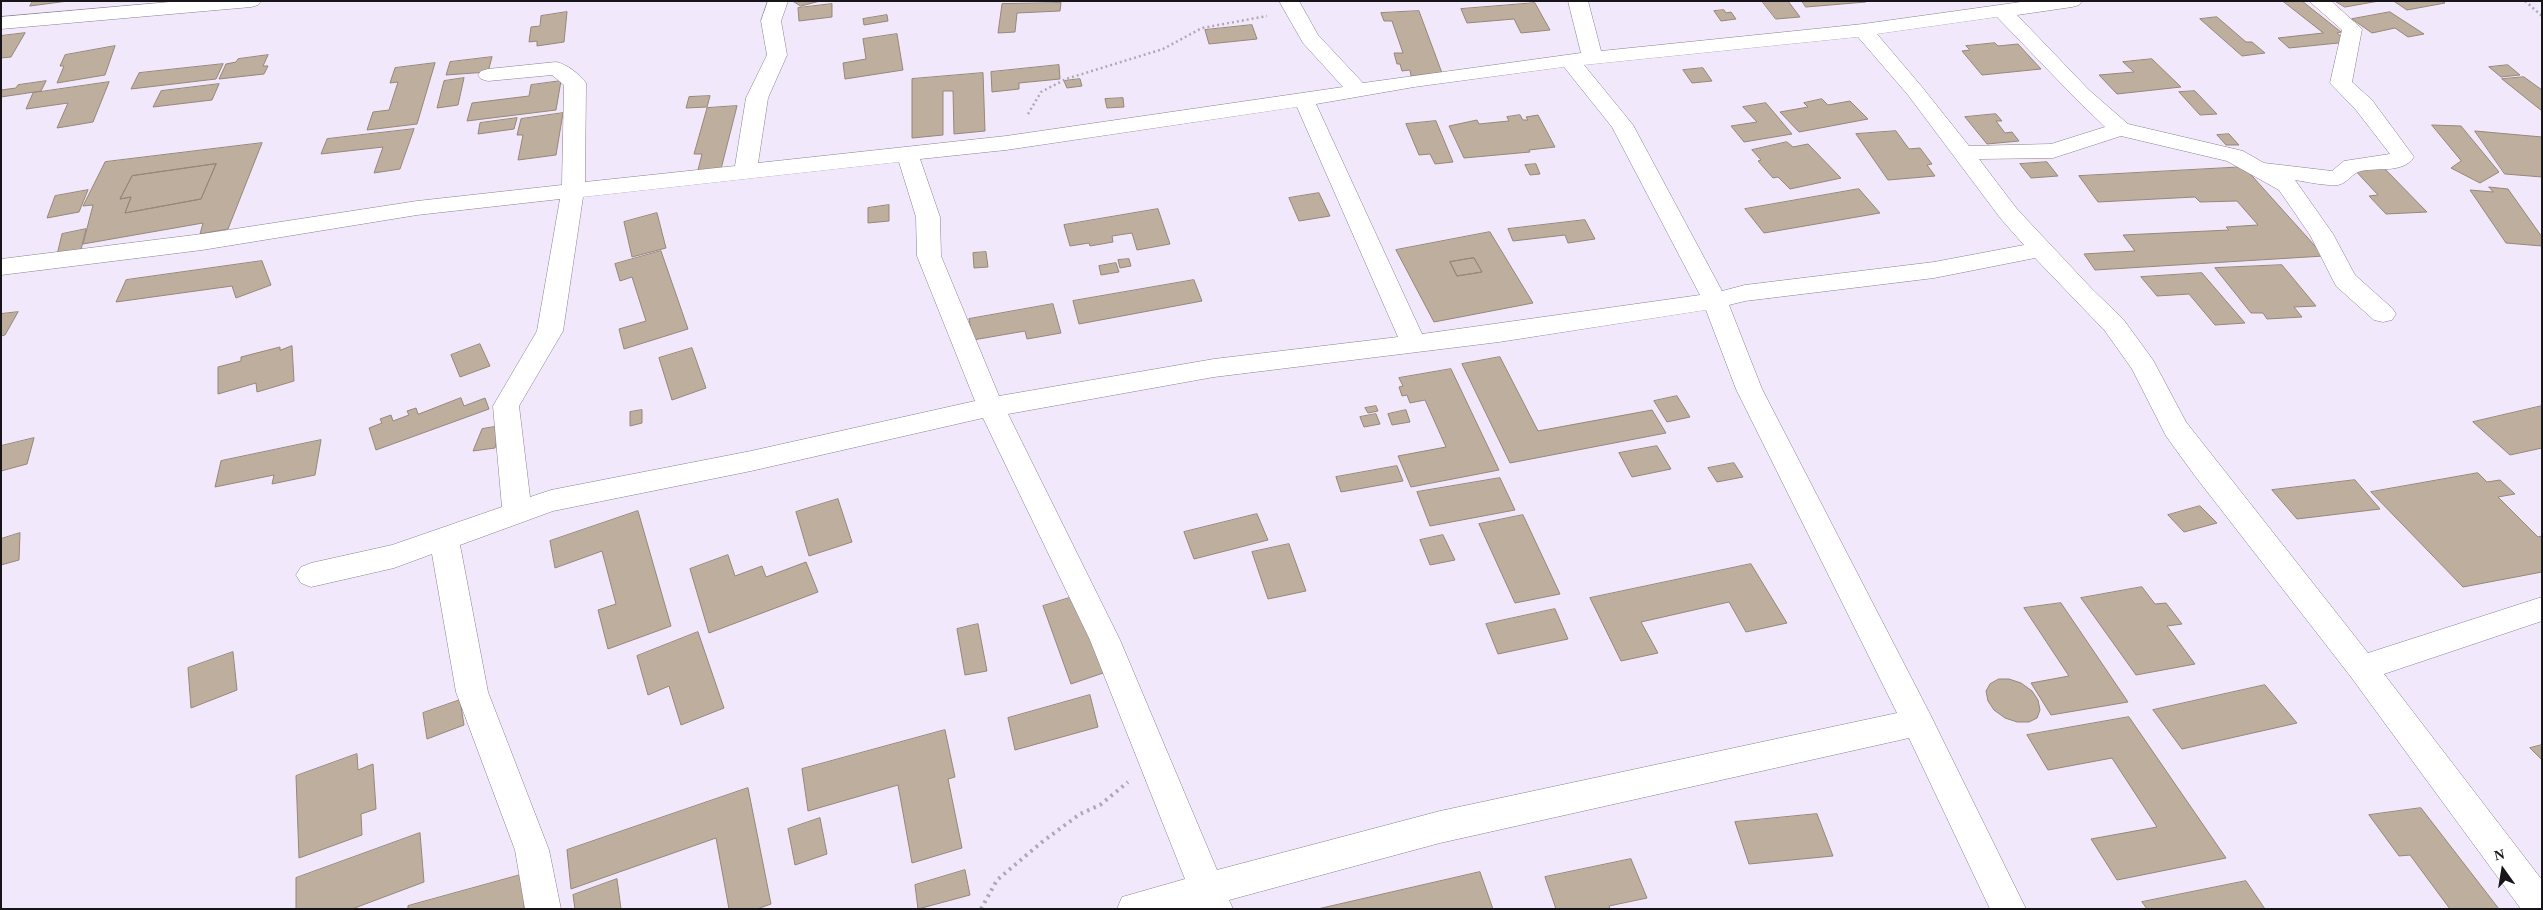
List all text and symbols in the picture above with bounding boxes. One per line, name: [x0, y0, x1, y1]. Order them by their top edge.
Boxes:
north arrow: [2478, 845, 2528, 895]
text: N: [2493, 846, 2506, 863]

